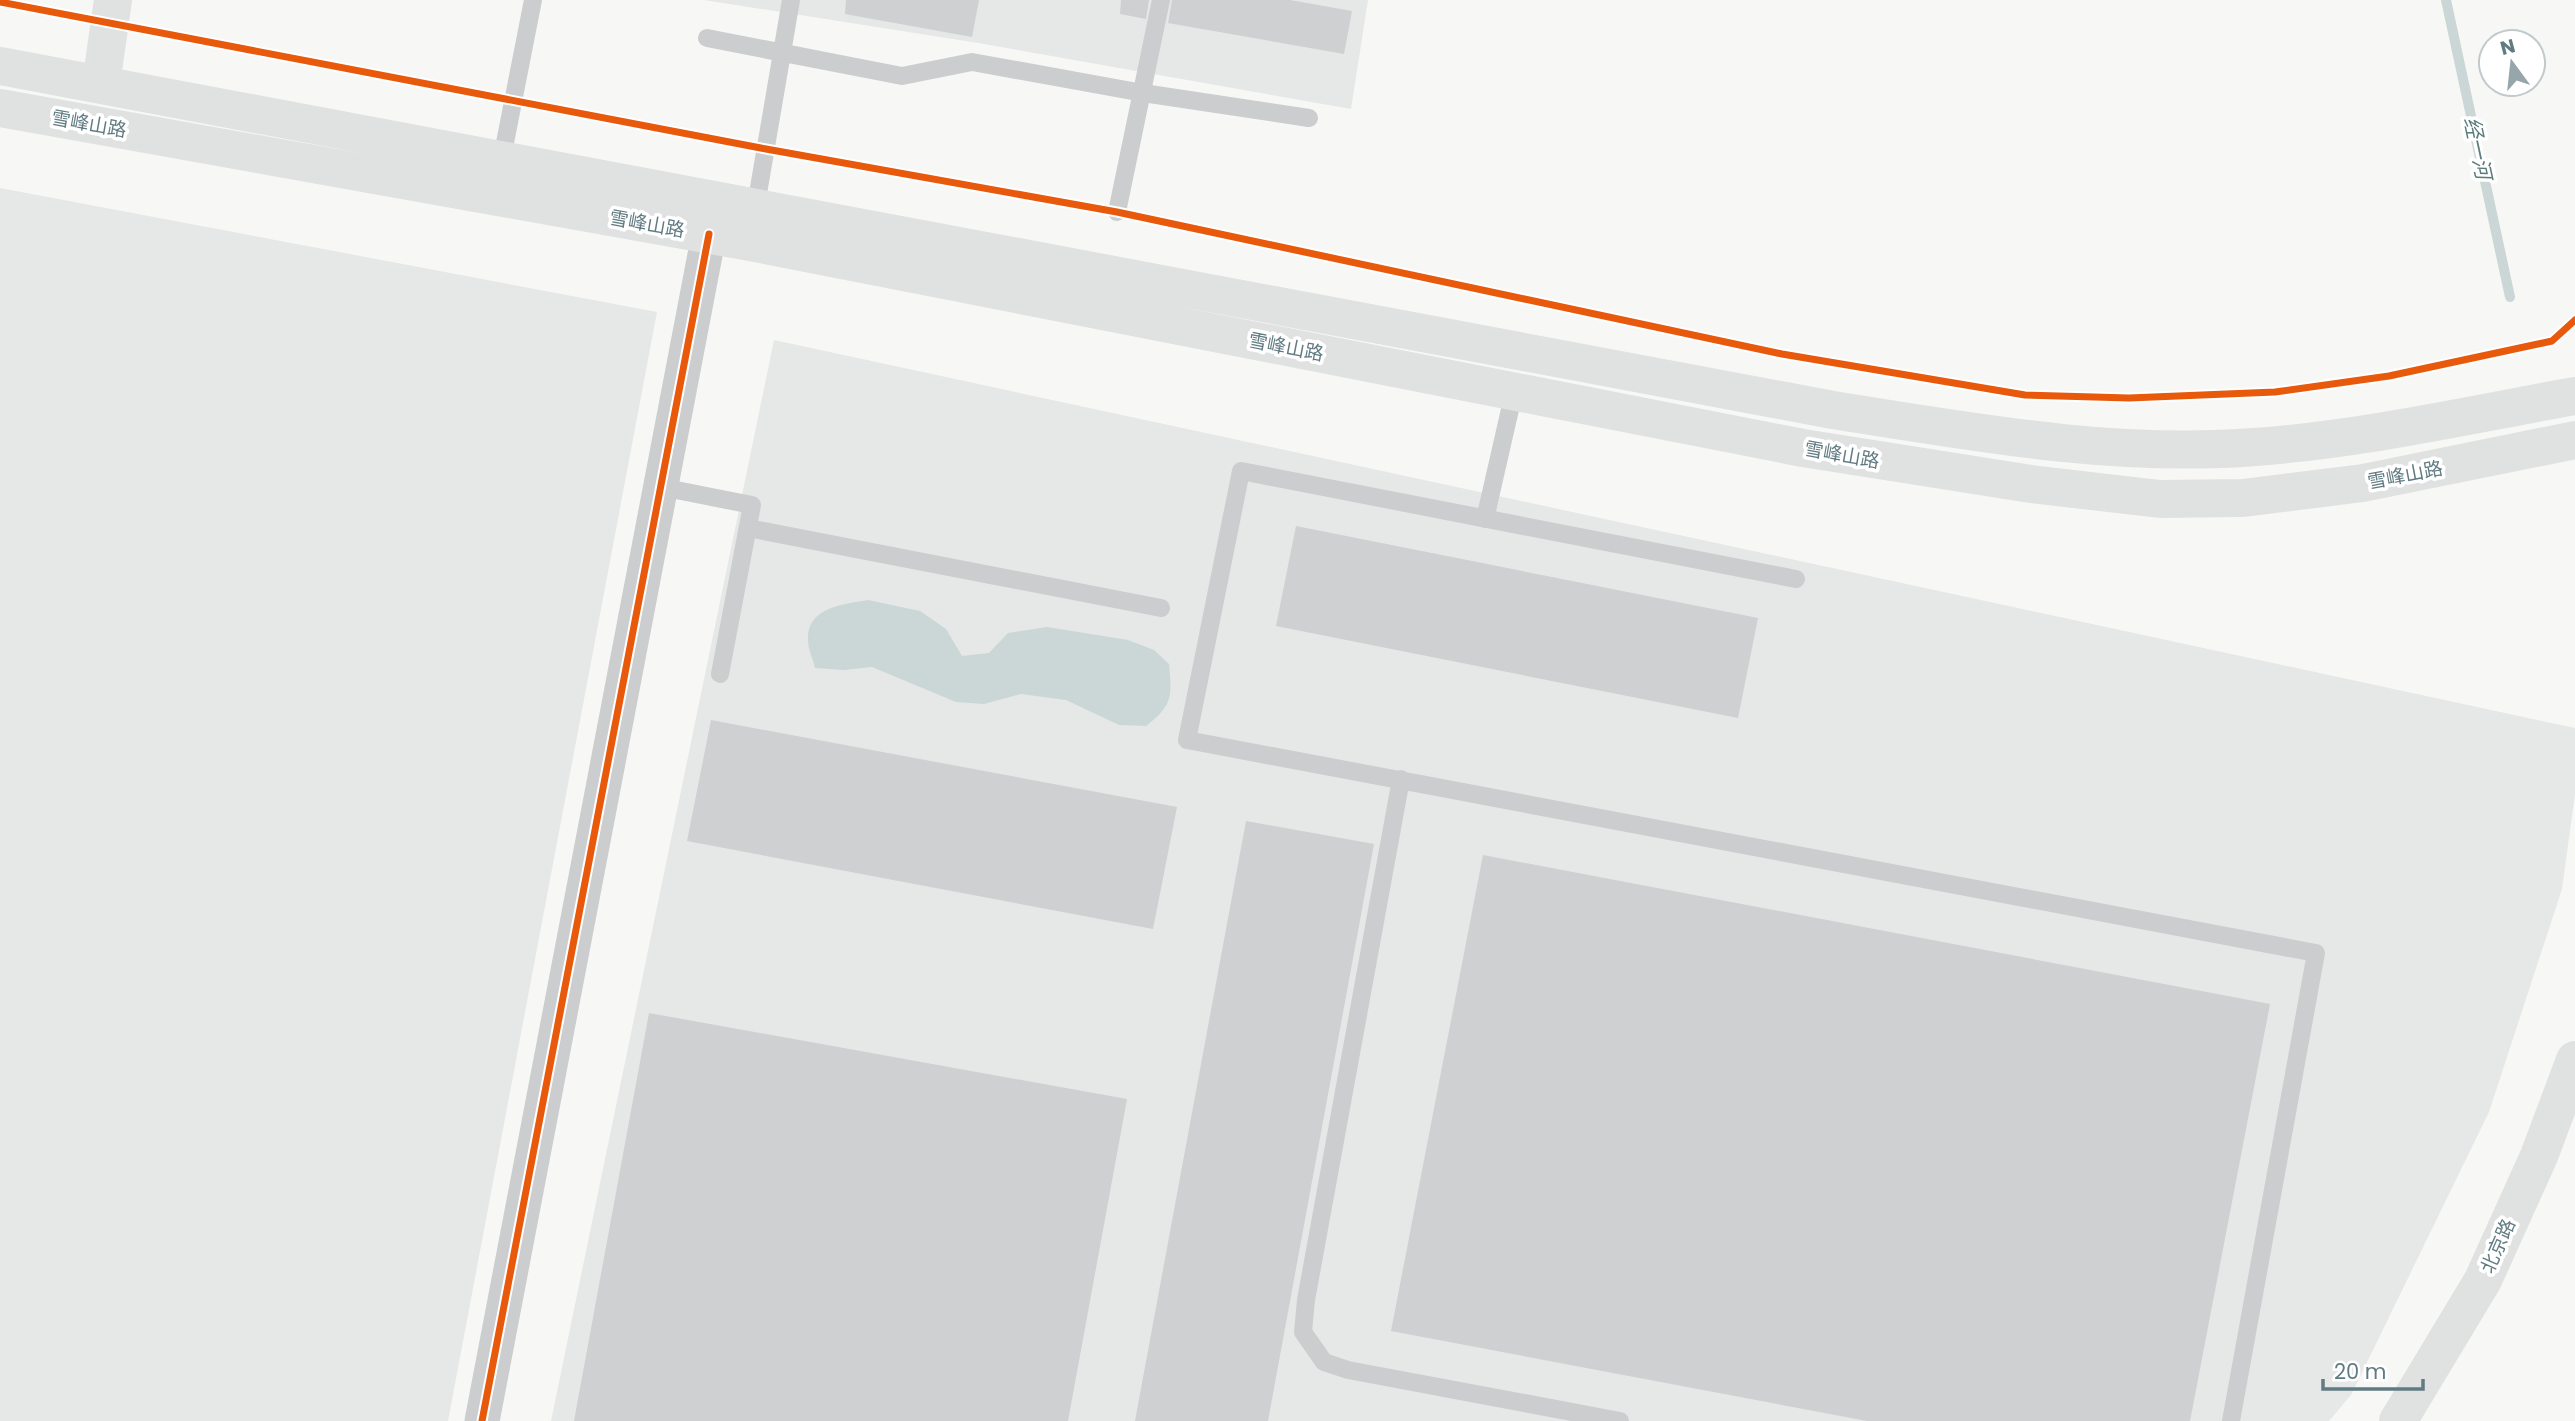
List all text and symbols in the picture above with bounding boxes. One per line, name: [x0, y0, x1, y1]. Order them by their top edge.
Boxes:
north arrow: [2477, 28, 2547, 98]
text: N: [2497, 32, 2518, 62]
street label: 雪峰山路: [49, 104, 129, 144]
water label: 经一河: [2457, 114, 2500, 186]
street label: 雪峰山路: [607, 204, 687, 244]
street label: 雪峰山路: [1246, 326, 1326, 368]
street label: 雪峰山路: [1802, 435, 1882, 475]
street label: 雪峰山路: [2365, 454, 2445, 496]
street label: 北京路: [2474, 1214, 2522, 1278]
scale bar: [2323, 1348, 2423, 1392]
text: 20 m: [2334, 1357, 2387, 1386]

